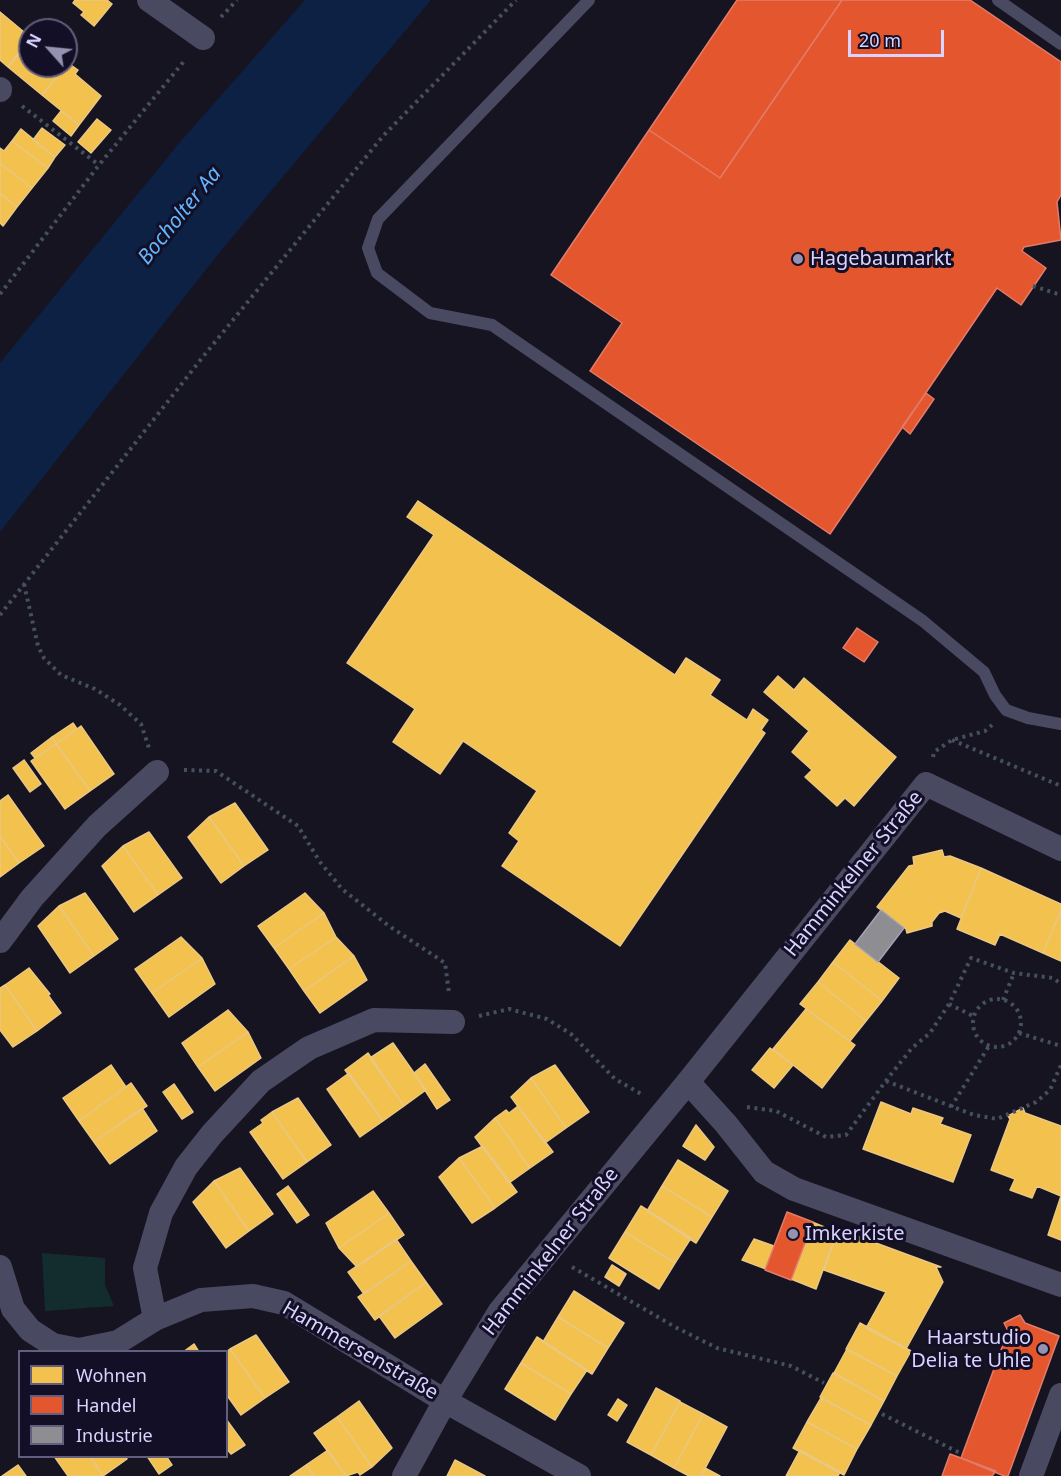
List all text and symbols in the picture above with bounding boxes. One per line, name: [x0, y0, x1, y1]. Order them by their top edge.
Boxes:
north arrow: [18, 18, 78, 78]
scale bar: [851, 18, 947, 56]
text: 20 m: [859, 28, 901, 52]
text: N: [21, 30, 46, 52]
water label: Bocholter Aa: [133, 162, 227, 270]
place label: Hagebaumarkt: [810, 247, 952, 271]
marker: Hagebaumarkt: [791, 252, 805, 266]
street label: Hamminkelner Straße: [780, 786, 928, 962]
street label: Hamminkelner Straße: [478, 1163, 624, 1341]
place label: Imkerkiste: [805, 1222, 905, 1246]
marker: Imkerkiste: [786, 1227, 800, 1241]
street label: Hammersenstraße: [278, 1297, 442, 1405]
place label: Haarstudio Delia te Uhle: [911, 1326, 1031, 1373]
marker: Haarstudio Delia te Uhle: [1036, 1342, 1050, 1356]
legend: [18, 1350, 228, 1458]
text: Wohnen: [76, 1363, 147, 1387]
text: Handel: [76, 1393, 136, 1417]
text: Industrie: [76, 1423, 153, 1447]

